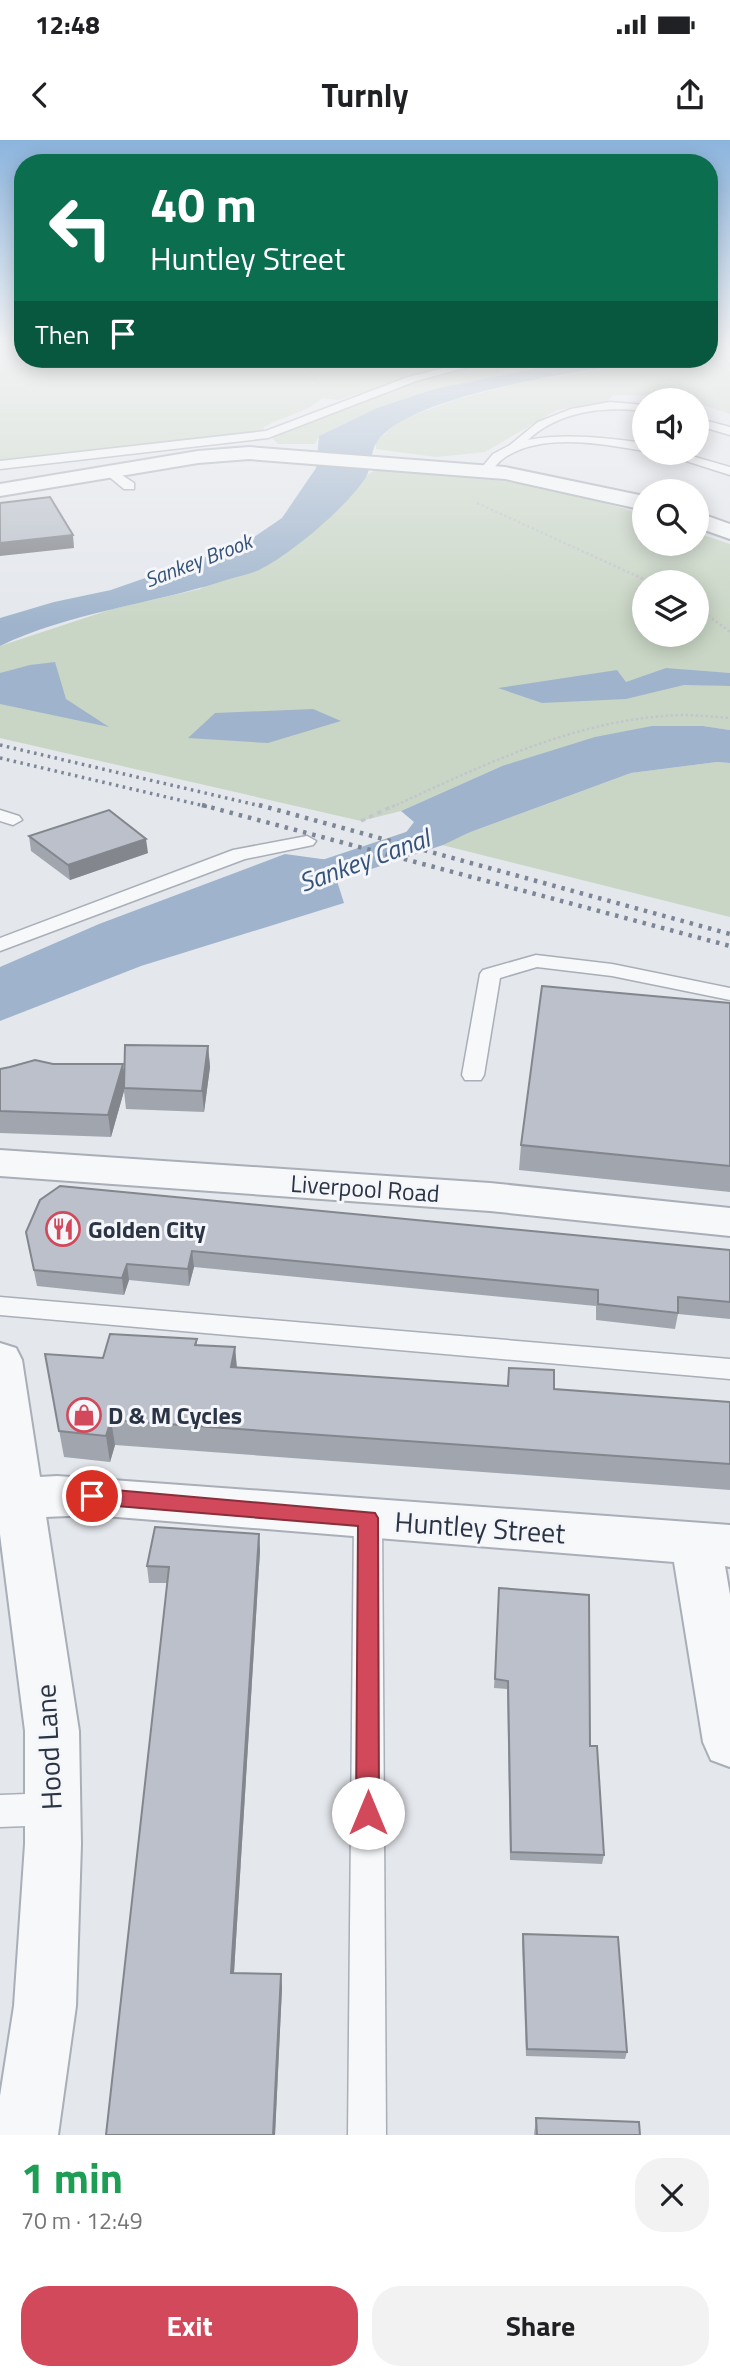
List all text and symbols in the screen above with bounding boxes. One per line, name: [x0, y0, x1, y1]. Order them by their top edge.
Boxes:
text: 12:48: [35, 5, 100, 44]
text: Turnly: [321, 71, 409, 119]
icon: back: [21, 76, 59, 114]
icon: share: [671, 76, 709, 114]
text: 40 m: [150, 166, 257, 241]
icon: left: [35, 182, 126, 273]
text: Huntley Street: [150, 234, 345, 282]
text: Then: [35, 315, 90, 354]
icon: arrive: [104, 315, 142, 353]
map controls: [632, 388, 709, 647]
button: sound: [632, 388, 709, 465]
button: search: [632, 479, 709, 556]
water label: Sankey Brook: [140, 524, 259, 595]
button: layers: [632, 570, 709, 647]
water label: Sankey Canal: [293, 817, 438, 902]
street label: Liverpool Road: [289, 1165, 441, 1211]
restaurant icon: Golden City: [44, 1210, 82, 1248]
place label: Golden City: [88, 1211, 206, 1247]
shop icon: D & M Cycles: [65, 1396, 103, 1434]
place label: D & M Cycles: [108, 1397, 242, 1433]
pin: [62, 1466, 122, 1526]
icon: arrive: [73, 1477, 111, 1515]
street label: Huntley Street: [393, 1500, 567, 1554]
street label: Hood Lane: [23, 1683, 73, 1811]
position arrow: [331, 1776, 405, 1850]
text: 1 min: [21, 2145, 123, 2209]
button: close: [635, 2158, 709, 2232]
text: 70 m · 12:49: [21, 2203, 143, 2238]
button: Exit: [21, 2286, 358, 2366]
button: Share: [372, 2286, 709, 2366]

